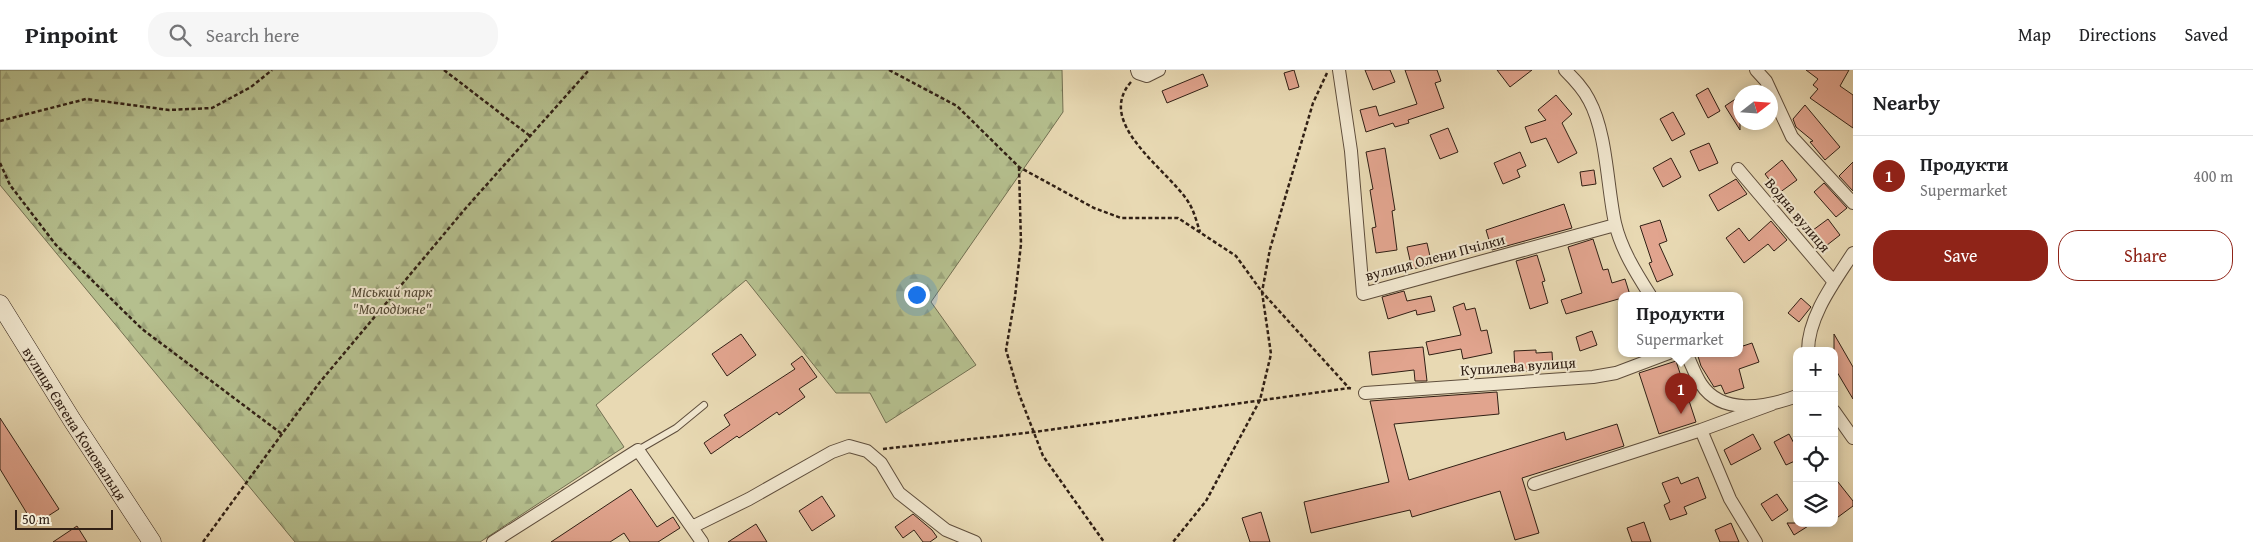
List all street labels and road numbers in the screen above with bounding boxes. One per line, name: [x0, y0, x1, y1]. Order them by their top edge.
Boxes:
street label: Водна вулиця: [1760, 173, 1836, 257]
street label: вулиця Олени Пчілки: [1363, 228, 1507, 286]
street label: вулиця Євгена Коновальця: [18, 342, 133, 505]
street label: Купилева вулиця: [1460, 351, 1577, 381]

